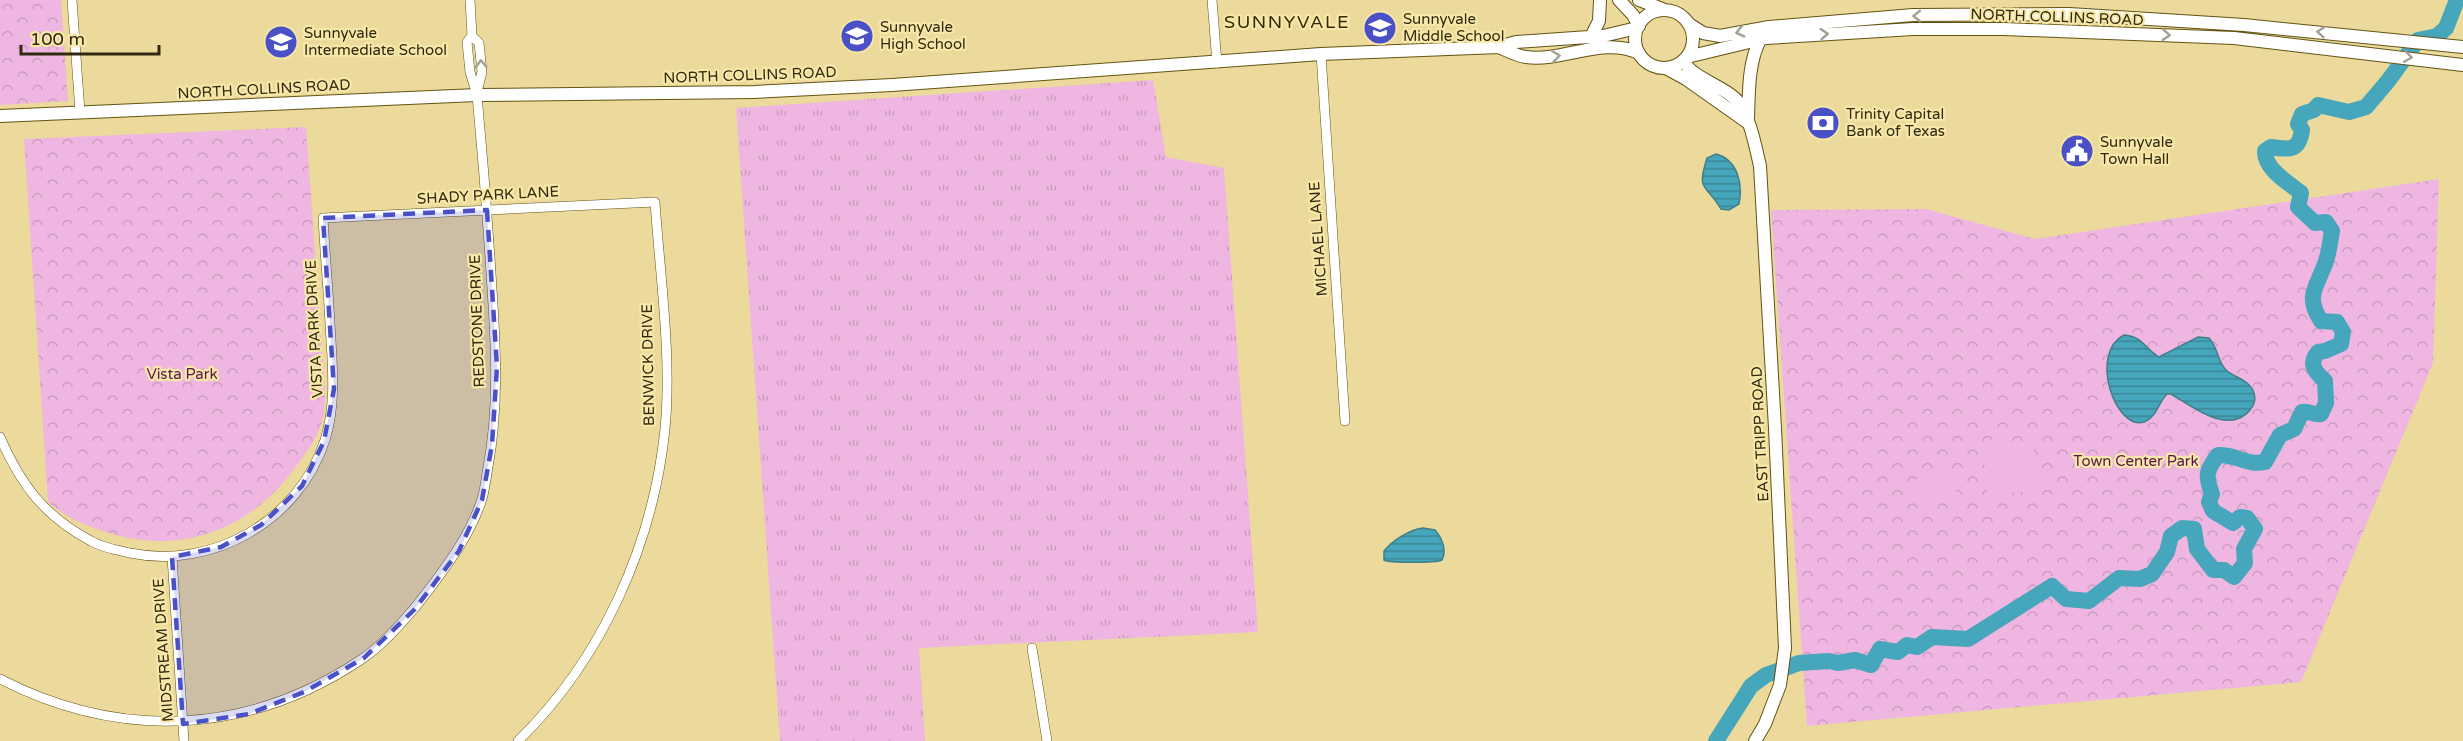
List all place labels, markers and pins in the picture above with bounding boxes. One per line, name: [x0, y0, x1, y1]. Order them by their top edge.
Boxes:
school or university icon: Sunnyvale Middle School: [1362, 10, 1398, 46]
place label: Sunnyvale Middle School: [1403, 10, 1504, 45]
school or university icon: Sunnyvale High School: [839, 18, 875, 54]
place label: Sunnyvale High School: [880, 18, 966, 53]
school or university icon: Sunnyvale Intermediate School: [263, 24, 299, 60]
place label: Sunnyvale Intermediate School: [304, 24, 447, 59]
bank icon: Trinity Capital Bank of Texas: [1805, 105, 1841, 141]
place label: Trinity Capital Bank of Texas: [1846, 105, 1945, 140]
public building icon: Sunnyvale Town Hall: [2059, 133, 2095, 169]
place label: Sunnyvale Town Hall: [2100, 133, 2173, 168]

